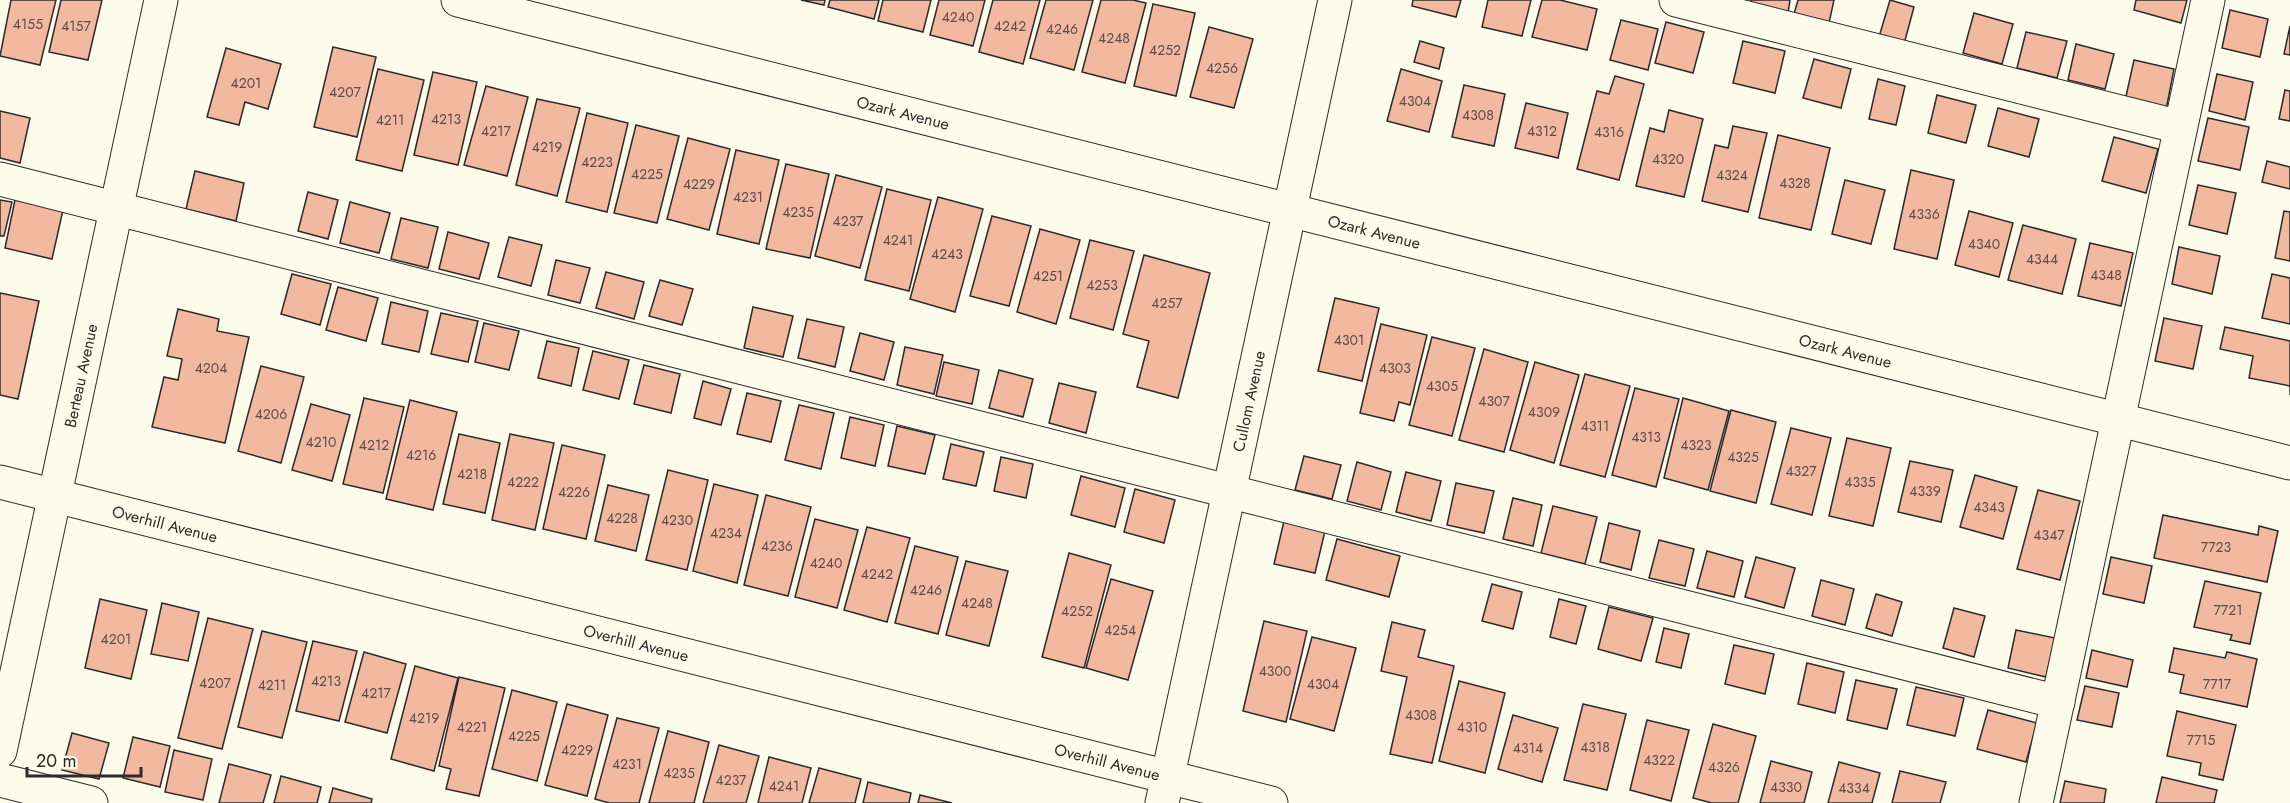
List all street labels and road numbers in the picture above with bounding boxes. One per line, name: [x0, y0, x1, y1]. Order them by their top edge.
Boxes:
street label: Ozark Avenue: [854, 90, 952, 136]
street label: Ozark Avenue: [1325, 209, 1423, 255]
street label: Berteau Avenue: [59, 322, 103, 430]
street label: Ozark Avenue: [1796, 328, 1894, 374]
street label: Cullom Avenue: [1227, 349, 1271, 454]
street label: Overhill Avenue: [109, 500, 220, 548]
street label: Overhill Avenue: [581, 619, 691, 668]
street label: Overhill Avenue: [1052, 738, 1162, 787]

